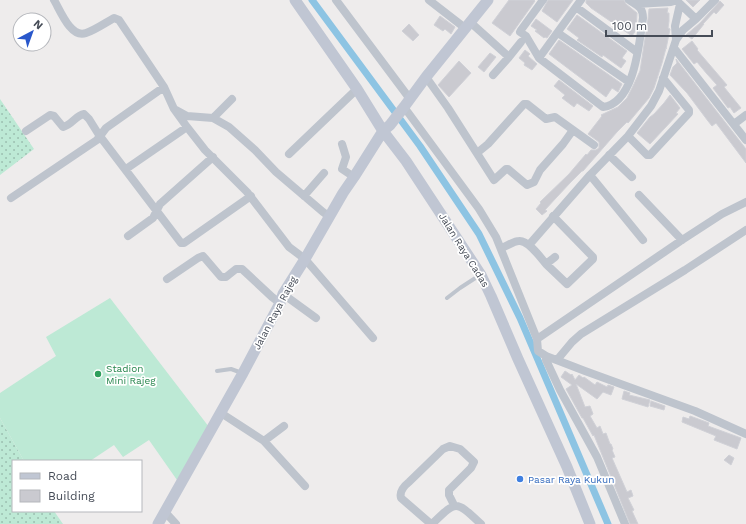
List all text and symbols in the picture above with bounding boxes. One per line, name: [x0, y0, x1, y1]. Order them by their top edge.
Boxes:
north arrow: [12, 12, 52, 52]
scale bar: [606, 12, 712, 38]
text: N: [31, 17, 46, 32]
text: 100 m: [612, 19, 647, 33]
street label: Jalan Raya Cadas: [437, 211, 491, 289]
street label: Jalan Raya Rajeg: [251, 274, 299, 352]
place label: Stadion Mini Rajeg: [106, 363, 156, 386]
marker: Stadion Mini Rajeg: [93, 369, 103, 379]
legend: [12, 460, 142, 512]
text: Road: [48, 469, 77, 483]
marker: Pasar Raya Kukun: [515, 474, 525, 484]
place label: Pasar Raya Kukun: [528, 474, 614, 485]
text: Building: [48, 489, 95, 503]

